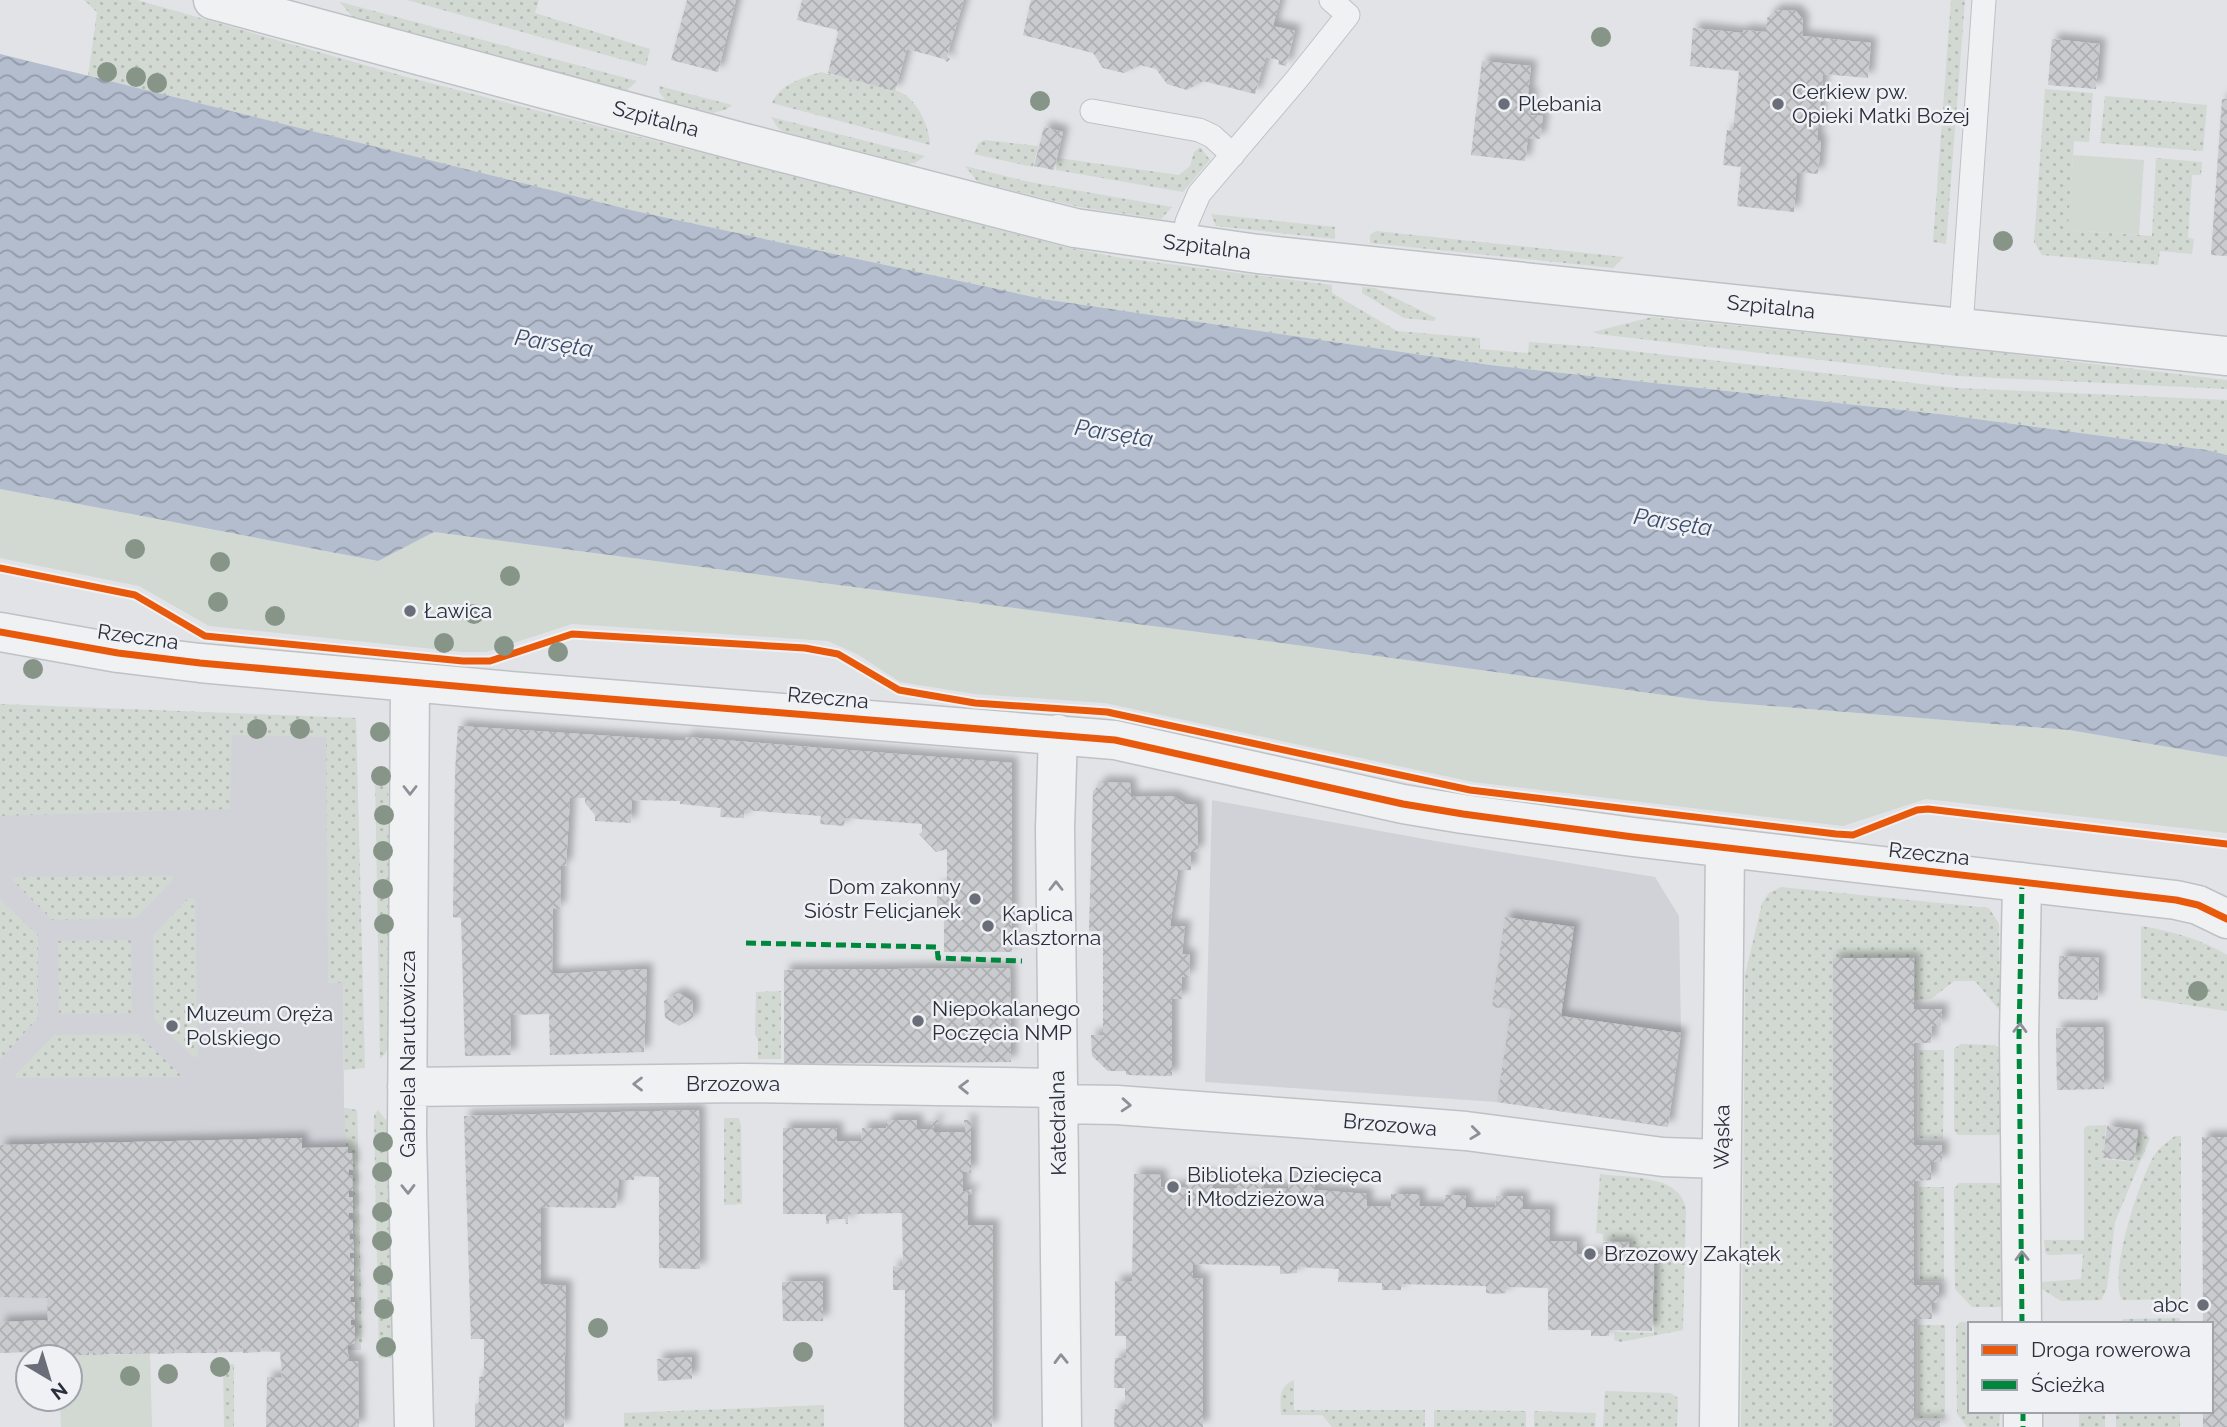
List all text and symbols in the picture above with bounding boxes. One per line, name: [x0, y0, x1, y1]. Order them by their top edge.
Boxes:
place label: Cerkiew pw. Opieki Matki Bożej: [1792, 79, 1970, 128]
place label: Plebania: [1518, 91, 1602, 116]
street label: Szpitalna: [610, 95, 702, 142]
marker: Plebania: [1496, 96, 1512, 112]
marker: Cerkiew pw. Opieki Matki Bożej: [1770, 96, 1786, 112]
street label: Szpitalna: [1162, 229, 1253, 264]
street label: Szpitalna: [1726, 289, 1816, 324]
water label: Parsęta: [513, 323, 596, 362]
water label: Parsęta: [1073, 413, 1156, 452]
water label: Parsęta: [1632, 502, 1715, 541]
place label: Ławica: [424, 598, 492, 623]
marker: Ławica: [402, 603, 418, 619]
street label: Rzeczna: [96, 618, 180, 655]
street label: Rzeczna: [786, 681, 870, 714]
one-way arrow: [402, 785, 418, 796]
street label: Rzeczna: [1887, 837, 1971, 870]
place label: Dom zakonny Sióstr Felicjanek: [804, 874, 961, 923]
one-way arrow: [1048, 881, 1064, 891]
marker: Dom zakonny Sióstr Felicjanek: [967, 891, 983, 907]
place label: Kaplica klasztorna: [1002, 901, 1101, 950]
marker: Kaplica klasztorna: [980, 918, 996, 934]
street label: Gabriela Narutowicza: [395, 950, 420, 1158]
place label: Niepokalanego Poczęcia NMP: [932, 996, 1080, 1045]
place label: Muzeum Oręża Polskiego: [186, 1001, 333, 1050]
marker: Niepokalanego Poczęcia NMP: [910, 1013, 926, 1029]
marker: Muzeum Oręża Polskiego: [164, 1018, 180, 1034]
one-way arrow: [2012, 1022, 2027, 1033]
street label: Katedralna: [1044, 1070, 1071, 1176]
street label: Brzozowa: [686, 1071, 780, 1096]
one-way arrow: [633, 1076, 643, 1092]
one-way arrow: [958, 1079, 969, 1095]
one-way arrow: [1121, 1098, 1132, 1113]
street label: Wąska: [1708, 1104, 1735, 1170]
street label: Brzozowa: [1342, 1108, 1438, 1141]
one-way arrow: [1469, 1125, 1481, 1140]
place label: Biblioteka Dziecięca i Młodzieżowa: [1187, 1162, 1382, 1211]
marker: Biblioteka Dziecięca i Młodzieżowa: [1165, 1179, 1181, 1195]
one-way arrow: [401, 1184, 416, 1195]
place label: Brzozowy Zakątek: [1604, 1241, 1781, 1266]
marker: Brzozowy Zakątek: [1582, 1246, 1598, 1262]
one-way arrow: [2014, 1250, 2030, 1260]
place label: abc: [2153, 1292, 2189, 1317]
marker: abc: [2195, 1297, 2211, 1313]
legend: [1968, 1322, 2213, 1413]
text: Droga rowerowa: [2031, 1337, 2191, 1362]
north arrow: [14, 1343, 84, 1413]
one-way arrow: [1054, 1353, 1069, 1364]
text: Ścieżka: [2031, 1372, 2105, 1397]
text: N: [47, 1378, 72, 1405]

